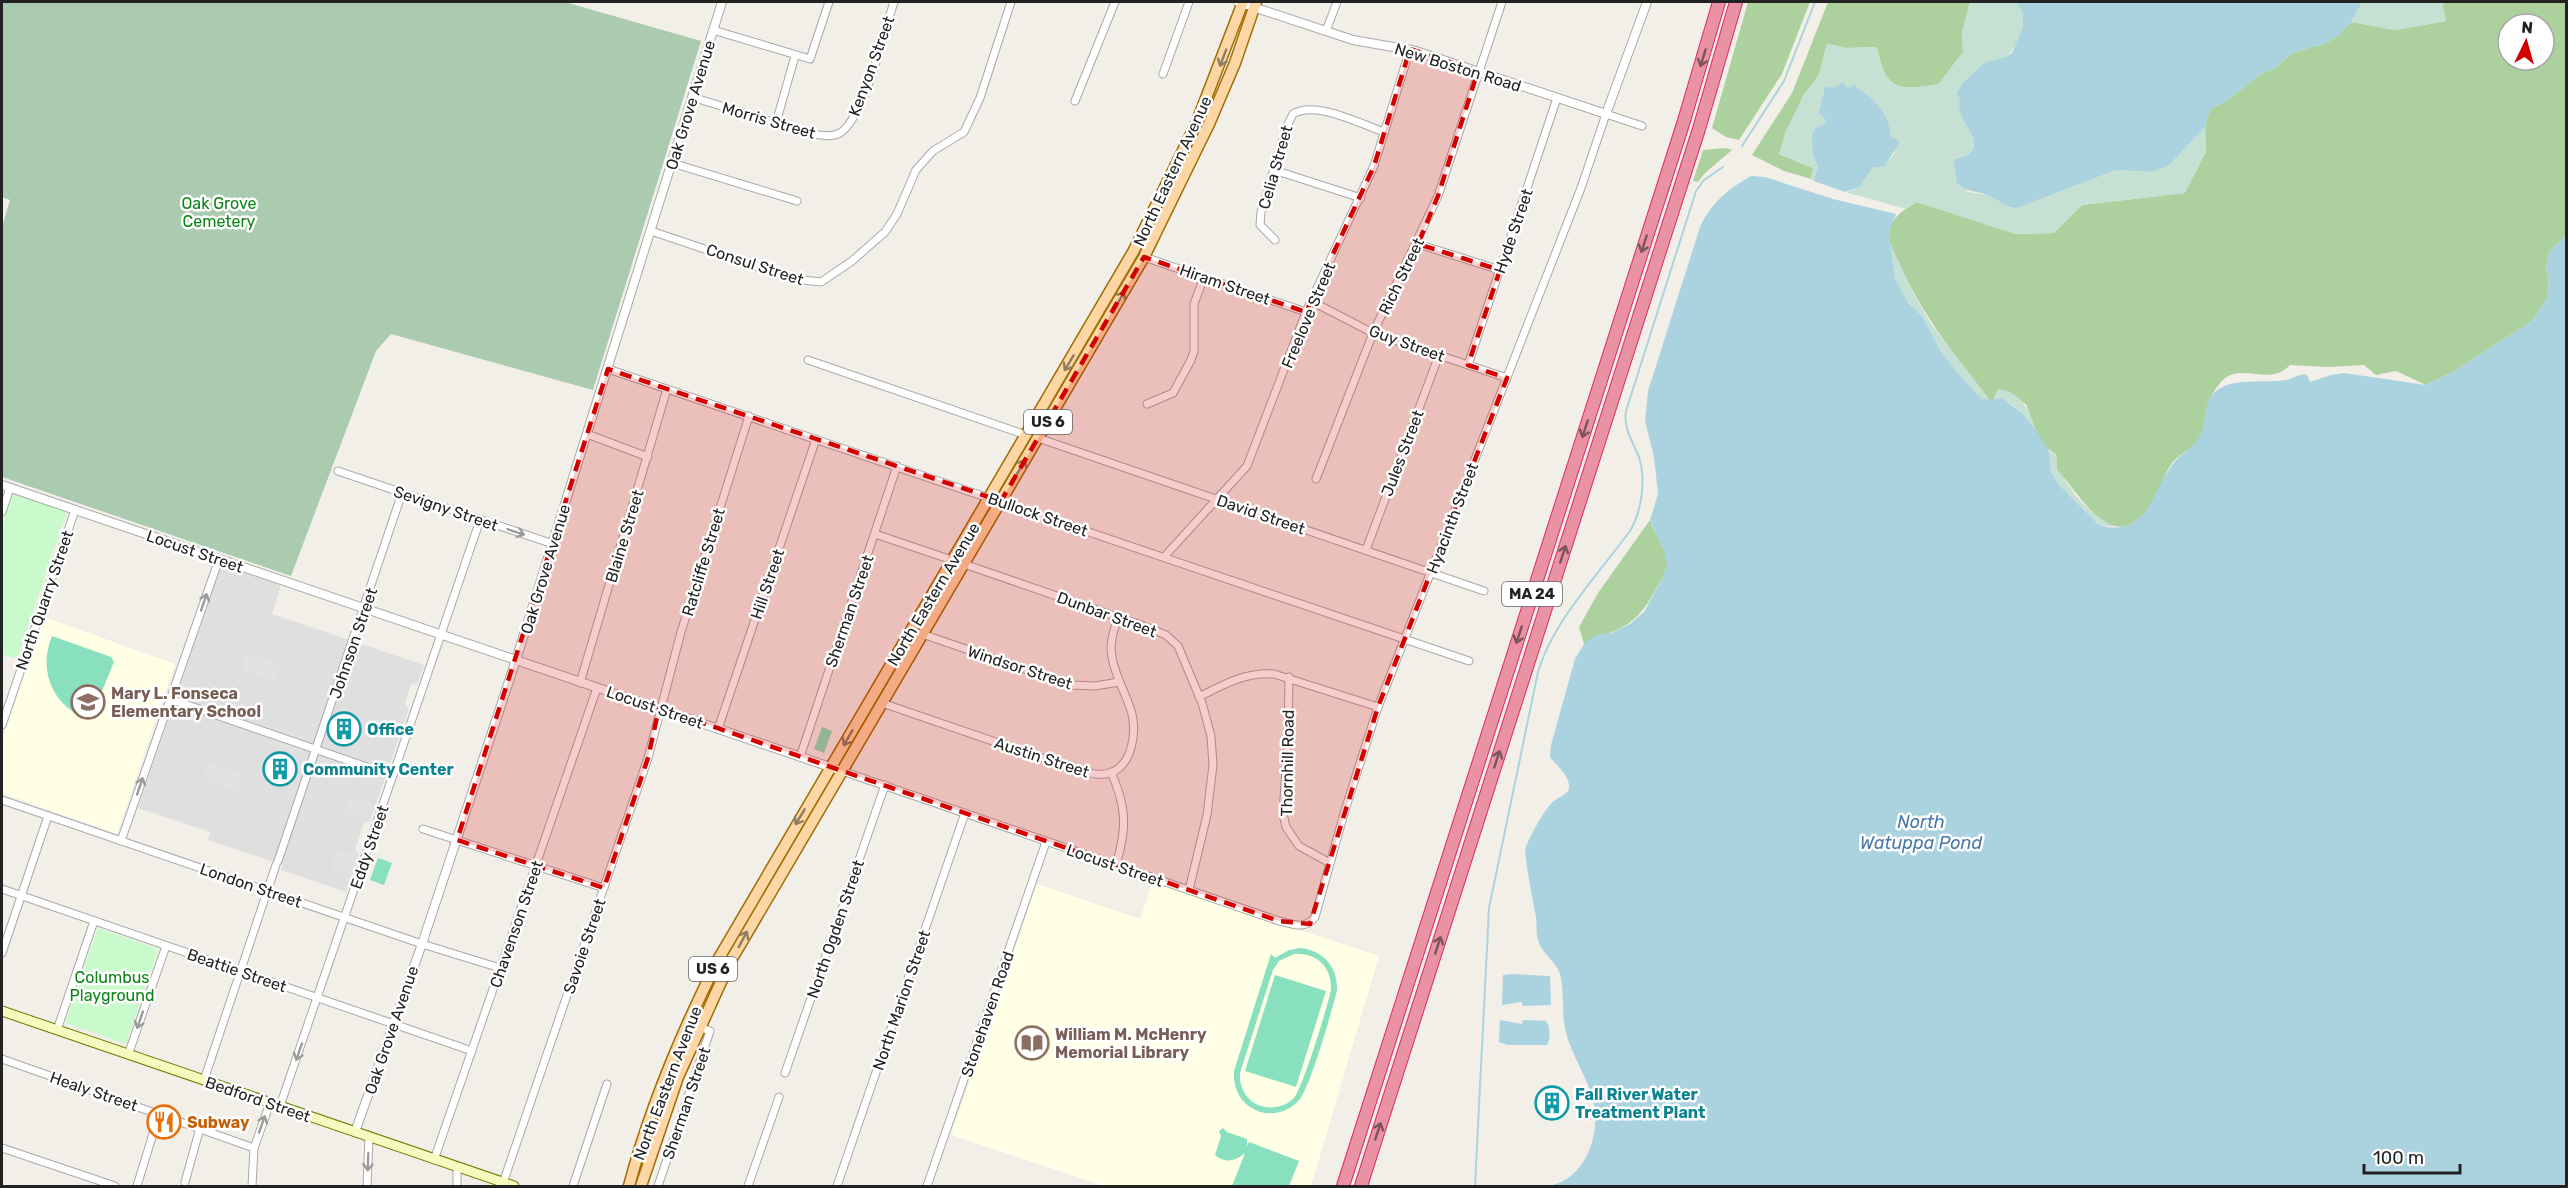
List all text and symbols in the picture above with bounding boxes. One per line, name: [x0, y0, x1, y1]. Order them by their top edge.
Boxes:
north arrow: [2496, 12, 2556, 72]
street label: Kenyon Street: [845, 14, 898, 119]
text: N: [2521, 18, 2534, 38]
street label: Oak Grove Avenue: [662, 38, 719, 172]
street label: New Boston Road: [1392, 39, 1523, 96]
one-way arrow: [1217, 48, 1228, 67]
one-way arrow: [1697, 48, 1708, 67]
street label: North Eastern Avenue: [1129, 93, 1216, 249]
street label: Morris Street: [720, 98, 818, 143]
street label: Celia Street: [1254, 123, 1297, 211]
street label: Hyde Street: [1490, 186, 1537, 276]
park label: Oak Grove Cemetery: [182, 194, 256, 231]
one-way arrow: [1638, 234, 1649, 253]
street label: Rich Street: [1375, 235, 1428, 318]
street label: Consul Street: [704, 240, 806, 289]
street label: Freelove Street: [1278, 259, 1339, 371]
street label: Hiram Street: [1177, 260, 1273, 309]
one-way arrow: [1114, 291, 1126, 308]
street label: Guy Street: [1366, 321, 1447, 366]
one-way arrow: [1062, 354, 1074, 371]
street label: Jules Street: [1377, 407, 1428, 499]
road number: US 6: [1024, 410, 1072, 434]
one-way arrow: [1579, 419, 1590, 438]
one-way arrow: [1015, 459, 1027, 476]
street label: Hyacinth Street: [1423, 460, 1482, 576]
street label: Sevigny Street: [391, 482, 500, 535]
street label: Blaine Street: [601, 487, 648, 585]
street label: Bullock Street: [985, 488, 1090, 540]
street label: David Street: [1214, 490, 1307, 538]
street label: Oak Grove Avenue: [517, 502, 574, 636]
street label: Ratcliffe Street: [678, 506, 729, 619]
street label: North Eastern Avenue: [883, 519, 984, 669]
street label: Locust Street: [144, 526, 246, 577]
one-way arrow: [506, 527, 525, 538]
street label: North Quarry Street: [12, 528, 77, 672]
one-way arrow: [1558, 545, 1569, 564]
street label: Hill Street: [747, 546, 788, 622]
street label: Sherman Street: [821, 552, 878, 670]
road number: MA 24: [1502, 582, 1562, 606]
street label: Johnson Street: [326, 585, 381, 701]
street label: Dunbar Street: [1054, 588, 1159, 641]
one-way arrow: [200, 593, 211, 611]
one-way arrow: [1513, 625, 1524, 644]
street label: Windsor Street: [965, 642, 1075, 693]
street label: Locust Street: [604, 682, 706, 733]
school or university icon: Mary L. Fonseca Elementary School: [70, 684, 106, 720]
place label: Mary L. Fonseca Elementary School: [111, 684, 261, 721]
street label: Thornhill Road: [1277, 709, 1298, 817]
building icon: Office: [326, 711, 362, 747]
place label: Office: [367, 720, 414, 739]
one-way arrow: [842, 729, 854, 746]
street label: Austin Street: [992, 733, 1092, 782]
one-way arrow: [1492, 750, 1503, 769]
building icon: Community Center: [262, 751, 298, 787]
place label: Community Center: [303, 760, 454, 779]
one-way arrow: [136, 777, 147, 796]
street label: Eddy Street: [346, 803, 393, 891]
one-way arrow: [794, 808, 806, 825]
water label: North Watuppa Pond: [1860, 811, 1983, 854]
street label: Locust Street: [1064, 840, 1166, 891]
street label: North Ogden Street: [803, 857, 868, 1001]
street label: Chavenson Street: [486, 858, 547, 990]
street label: London Street: [197, 859, 304, 912]
street label: Savoie Street: [559, 896, 610, 996]
street label: North Marion Street: [869, 928, 934, 1073]
one-way arrow: [738, 930, 749, 948]
one-way arrow: [1433, 936, 1444, 955]
street label: Beattie Street: [185, 945, 289, 996]
street label: Stonehaven Road: [957, 949, 1018, 1079]
road number: US 6: [689, 957, 737, 981]
street label: Oak Grove Avenue: [361, 963, 422, 1097]
park label: Columbus Playground: [70, 968, 154, 1005]
street label: North Eastern Avenue: [629, 1003, 706, 1163]
one-way arrow: [134, 1010, 145, 1029]
library icon: William M. McHenry Memorial Library: [1014, 1025, 1050, 1061]
place label: William M. McHenry Memorial Library: [1055, 1025, 1207, 1062]
one-way arrow: [293, 1042, 304, 1061]
street label: Sherman Street: [658, 1044, 715, 1162]
street label: Healy Street: [47, 1068, 140, 1115]
street label: Bedford Street: [203, 1073, 313, 1126]
building icon: Fall River Water Treatment Plant: [1534, 1085, 1570, 1121]
place label: Fall River Water Treatment Plant: [1575, 1085, 1706, 1122]
restaurant icon: Subway: [146, 1104, 182, 1140]
place label: Subway: [187, 1113, 250, 1132]
one-way arrow: [258, 1115, 269, 1134]
one-way arrow: [1374, 1122, 1385, 1141]
scale bar: [2364, 1137, 2460, 1175]
text: 100 m: [2373, 1147, 2424, 1169]
one-way arrow: [363, 1151, 374, 1171]

